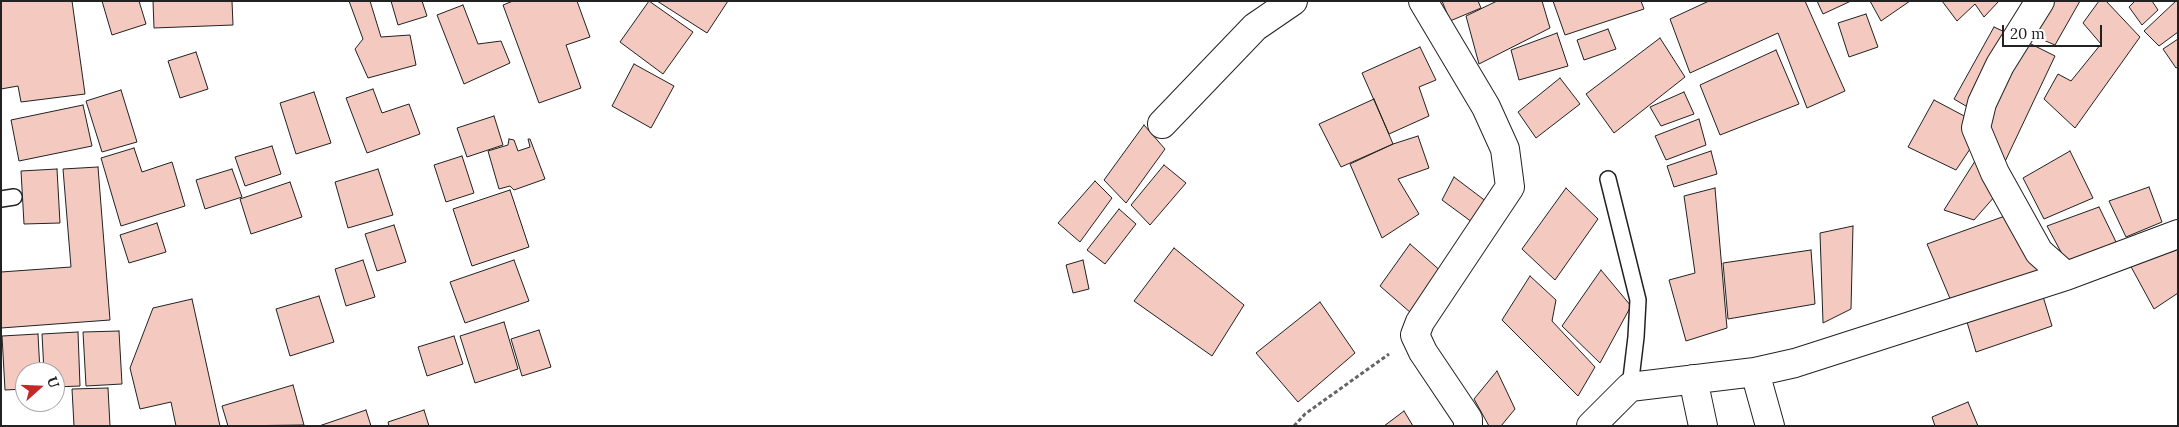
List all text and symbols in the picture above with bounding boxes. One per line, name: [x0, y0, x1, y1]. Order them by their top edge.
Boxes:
scale bar: [2004, 15, 2104, 47]
text: 20 m: [2010, 24, 2045, 43]
north arrow: [15, 362, 65, 412]
text: U: [43, 374, 63, 390]

